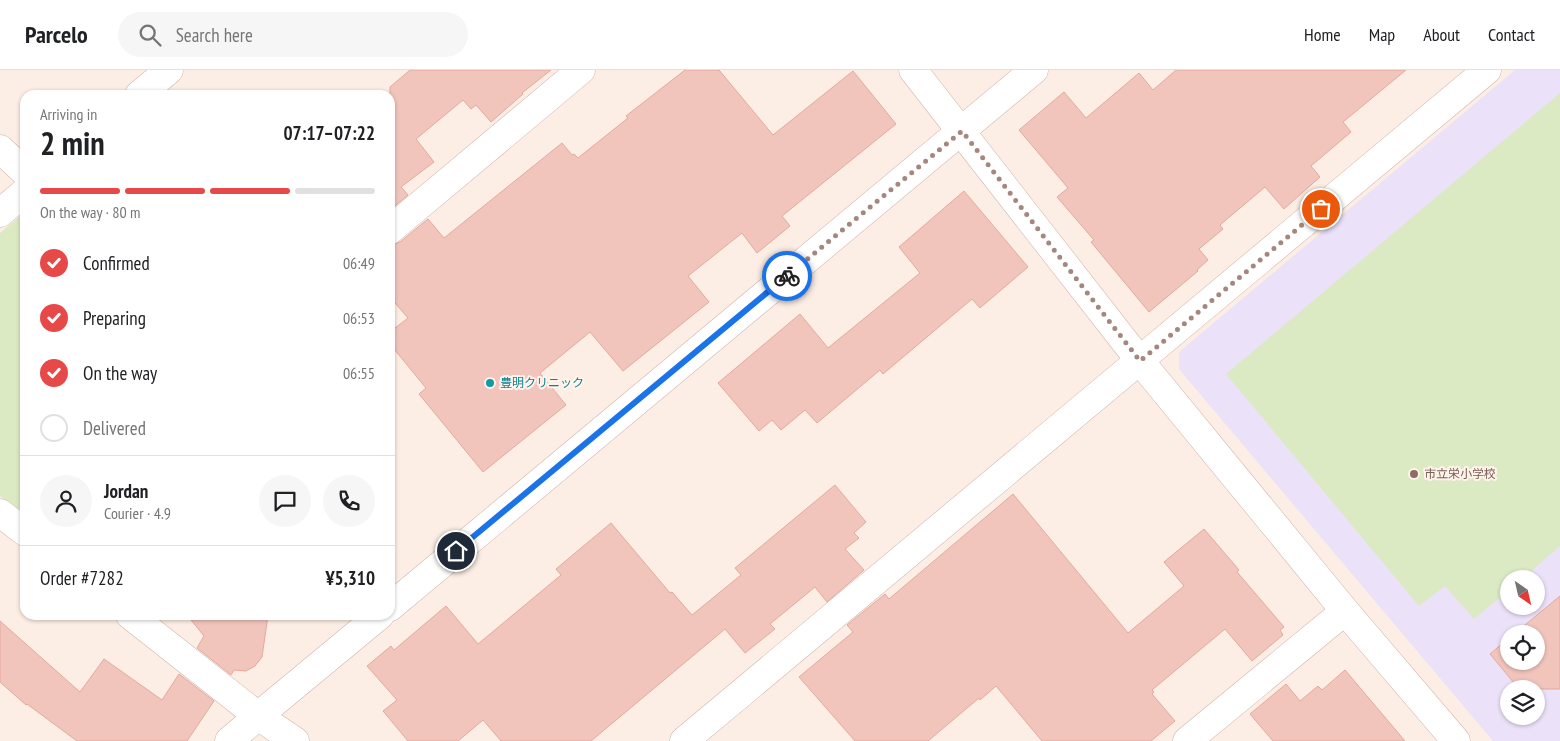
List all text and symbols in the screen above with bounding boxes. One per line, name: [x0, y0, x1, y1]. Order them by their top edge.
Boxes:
search box: [118, 12, 468, 57]
text: Parcelo: [25, 19, 88, 50]
icon: search: [136, 21, 164, 49]
text: Search here: [176, 23, 253, 47]
text: Home: [1304, 23, 1341, 46]
text: Map: [1369, 23, 1395, 46]
text: About: [1423, 23, 1460, 46]
text: Contact: [1488, 23, 1535, 46]
text: Arriving in: [40, 104, 97, 124]
text: 07:17–07:22: [283, 121, 375, 145]
text: 2 min: [40, 122, 105, 164]
pin: [1300, 188, 1342, 230]
icon: bag: [1307, 195, 1335, 223]
text: On the way · 80 m: [40, 202, 140, 222]
icon: check: [40, 249, 68, 277]
text: Confirmed: [83, 251, 150, 275]
courier: [762, 251, 812, 301]
text: 06:49: [343, 253, 375, 273]
icon: bike: [773, 262, 801, 290]
icon: check: [40, 304, 68, 332]
text: Preparing: [83, 306, 146, 330]
text: 06:53: [343, 308, 375, 328]
icon: check: [40, 359, 68, 387]
text: On the way: [83, 361, 157, 385]
text: 06:55: [343, 363, 375, 383]
place label: 豊明クリニック: [500, 375, 584, 390]
marker: 豊明クリニック: [484, 377, 496, 389]
text: Delivered: [83, 416, 146, 440]
place label: 市立栄小学校: [1424, 466, 1496, 481]
marker: 市立栄小学校: [1408, 468, 1420, 480]
button: person: [40, 475, 92, 527]
button: chat: [259, 475, 311, 527]
button: phone: [323, 475, 375, 527]
text: Jordan: [104, 479, 148, 503]
text: Courier · 4.9: [104, 503, 171, 523]
pin: [435, 530, 477, 572]
icon: home: [442, 537, 470, 565]
text: Order #7282: [40, 566, 124, 590]
text: ¥5,310: [325, 566, 375, 590]
north arrow: [1500, 570, 1545, 615]
map controls: [1500, 570, 1545, 725]
button: locate: [1500, 625, 1545, 670]
button: layers: [1500, 680, 1545, 725]

